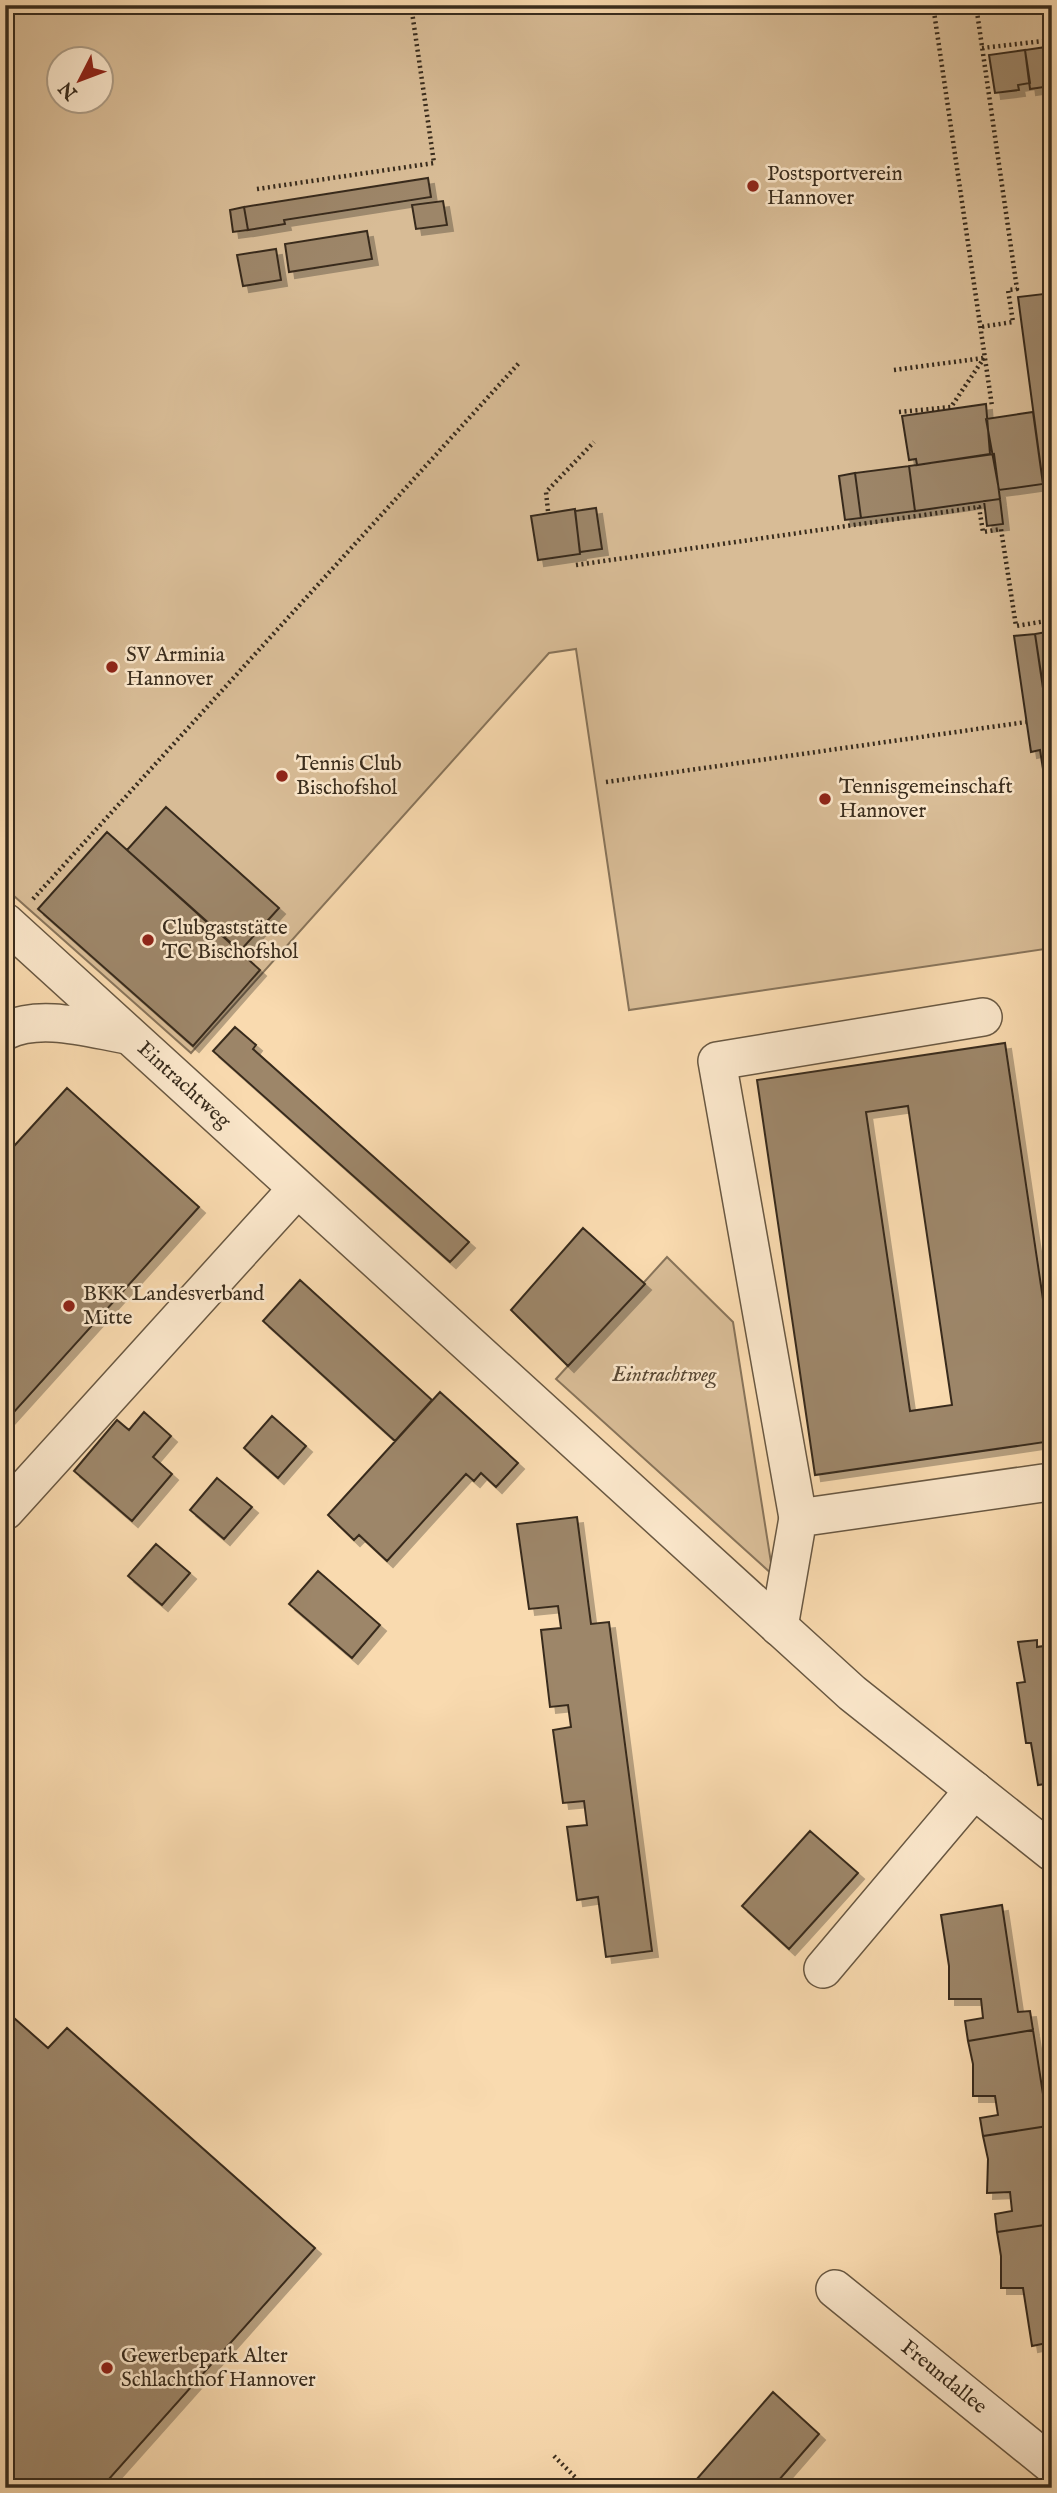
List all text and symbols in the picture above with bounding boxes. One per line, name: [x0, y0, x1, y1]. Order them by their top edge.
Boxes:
north arrow: [46, 46, 116, 116]
text: N: [54, 75, 84, 105]
place label: Postsportverein Hannover: [767, 161, 903, 212]
marker: Postsportverein Hannover: [745, 178, 761, 194]
place label: SV Arminia Hannover: [126, 642, 226, 693]
marker: SV Arminia Hannover: [104, 659, 120, 675]
place label: Tennis Club Bischofshol: [296, 751, 402, 802]
marker: Tennis Club Bischofshol: [274, 768, 290, 784]
place label: Tennisgemeinschaft Hannover: [839, 774, 1013, 825]
marker: Tennisgemeinschaft Hannover: [817, 791, 833, 807]
place label: Clubgaststätte TC Bischofshol: [162, 915, 298, 966]
marker: Clubgaststätte TC Bischofshol: [140, 932, 156, 948]
street label: Eintrachtweg: [131, 1035, 237, 1135]
place label: BKK Landesverband Mitte: [83, 1281, 265, 1332]
marker: BKK Landesverband Mitte: [61, 1298, 77, 1314]
park label: Eintrachtweg: [611, 1362, 717, 1389]
street label: Freundallee: [895, 2334, 993, 2420]
place label: Gewerbepark Alter Schlachthof Hannover: [121, 2343, 316, 2394]
marker: Gewerbepark Alter Schlachthof Hannover: [99, 2360, 115, 2376]

